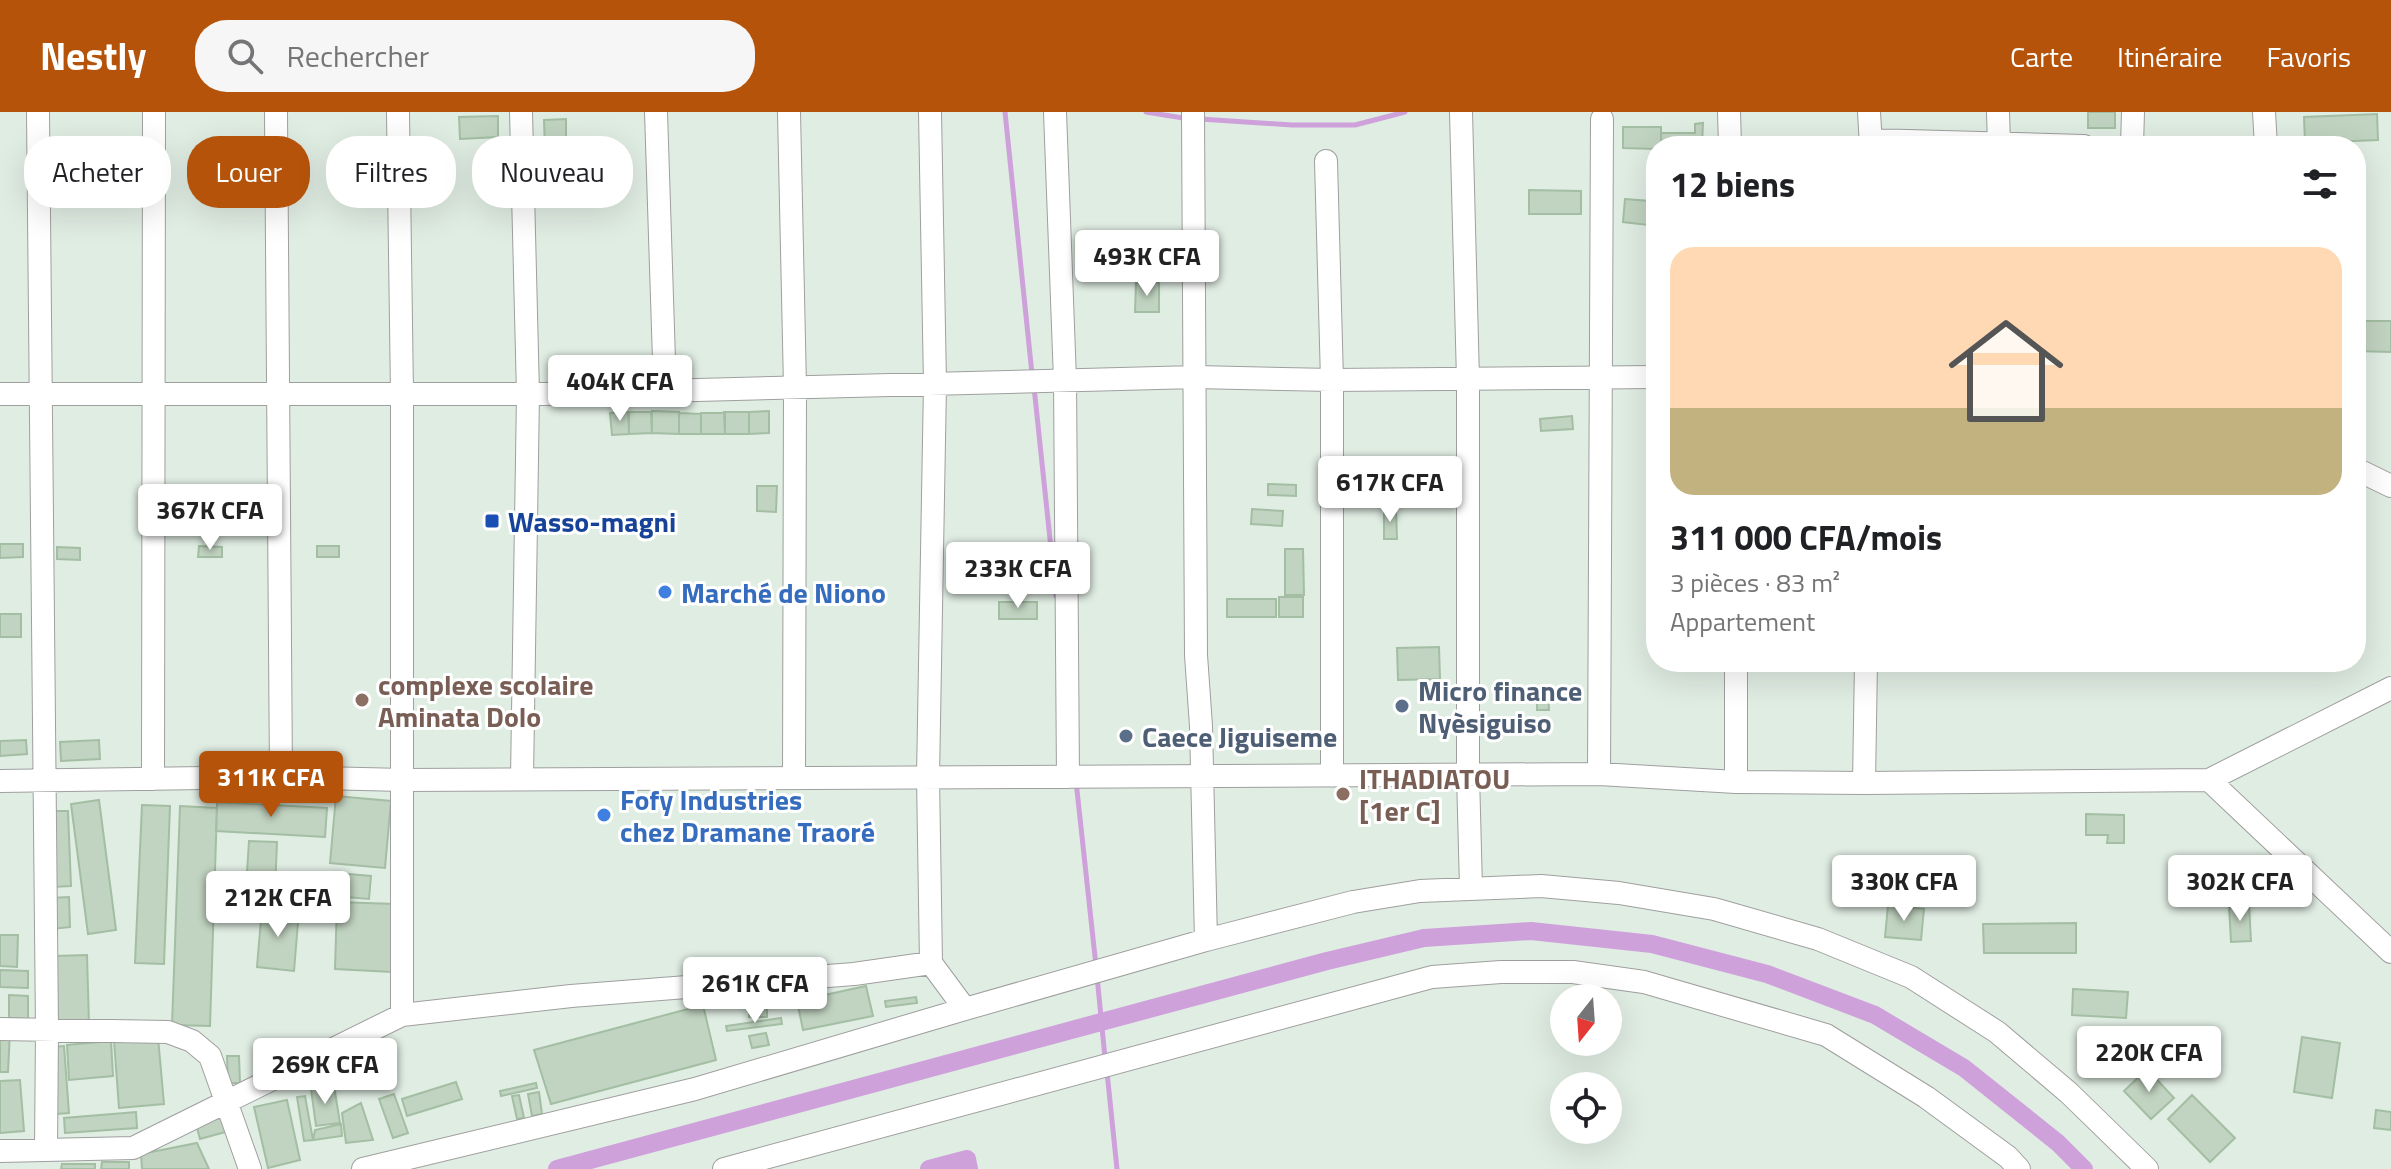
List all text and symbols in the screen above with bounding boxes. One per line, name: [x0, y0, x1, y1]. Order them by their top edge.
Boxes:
search box: [195, 20, 755, 92]
text: Nestly: [40, 27, 147, 85]
text: Rechercher: [287, 33, 429, 79]
icon: search: [223, 34, 267, 78]
text: Carte: [2010, 35, 2073, 78]
text: Itinéraire: [2117, 35, 2222, 78]
text: Favoris: [2266, 35, 2351, 78]
chip: Acheter: [24, 136, 171, 208]
chip: Louer: [187, 136, 310, 208]
chip: Filtres: [326, 136, 456, 208]
chip: Nouveau: [472, 136, 633, 208]
text: 12 biens: [1670, 158, 1795, 210]
icon: filters: [2298, 162, 2342, 206]
pin: 493K CFA: [1064, 230, 1230, 298]
text: 493K CFA: [1093, 236, 1201, 275]
icon: home: [1934, 299, 2078, 443]
pin: 404K CFA: [537, 355, 703, 423]
text: 404K CFA: [566, 361, 674, 400]
pin: 617K CFA: [1307, 456, 1473, 524]
text: 617K CFA: [1336, 462, 1444, 501]
pin: 367K CFA: [127, 484, 293, 552]
text: 367K CFA: [156, 490, 264, 529]
place label: Wasso-magni: [508, 500, 676, 543]
text: 311 000 CFA/mois: [1670, 511, 1942, 563]
marker: Wasso-magni: [483, 512, 501, 530]
pin: 233K CFA: [935, 542, 1101, 610]
text: 233K CFA: [964, 548, 1072, 587]
text: 3 pièces · 83 m²: [1670, 563, 1840, 602]
place label: Marché de Niono: [681, 571, 886, 614]
marker: Marché de Niono: [656, 583, 674, 601]
text: Appartement: [1670, 602, 1815, 641]
place label: complexe scolaire Aminata Dolo: [378, 663, 594, 738]
place label: Micro finance Nyèsiguiso: [1418, 669, 1582, 744]
marker: complexe scolaire Aminata Dolo: [353, 691, 371, 709]
marker: Micro finance Nyèsiguiso: [1393, 697, 1411, 715]
place label: Caece Jiguiseme: [1142, 715, 1337, 758]
marker: Caece Jiguiseme: [1117, 727, 1135, 745]
pin: 311K CFA: [188, 751, 354, 819]
text: 311K CFA: [217, 757, 325, 796]
place label: ITHADIATOU [1er C]: [1359, 757, 1510, 832]
place label: Fofy Industries chez Dramane Traoré: [620, 778, 875, 853]
marker: ITHADIATOU [1er C]: [1334, 785, 1352, 803]
marker: Fofy Industries chez Dramane Traoré: [595, 806, 613, 824]
pin: 330K CFA: [1821, 855, 1987, 923]
pin: 302K CFA: [2157, 855, 2323, 923]
text: 330K CFA: [1850, 861, 1958, 900]
text: 302K CFA: [2186, 861, 2294, 900]
pin: 212K CFA: [195, 871, 361, 939]
text: 212K CFA: [224, 877, 332, 916]
pin: 261K CFA: [672, 957, 838, 1025]
text: 261K CFA: [701, 963, 809, 1002]
north arrow: [1550, 984, 1622, 1056]
map controls: [1550, 984, 1622, 1144]
pin: 220K CFA: [2066, 1026, 2232, 1094]
text: 220K CFA: [2095, 1032, 2203, 1071]
pin: 269K CFA: [242, 1038, 408, 1106]
text: 269K CFA: [271, 1044, 379, 1083]
button: locate: [1550, 1072, 1622, 1144]

